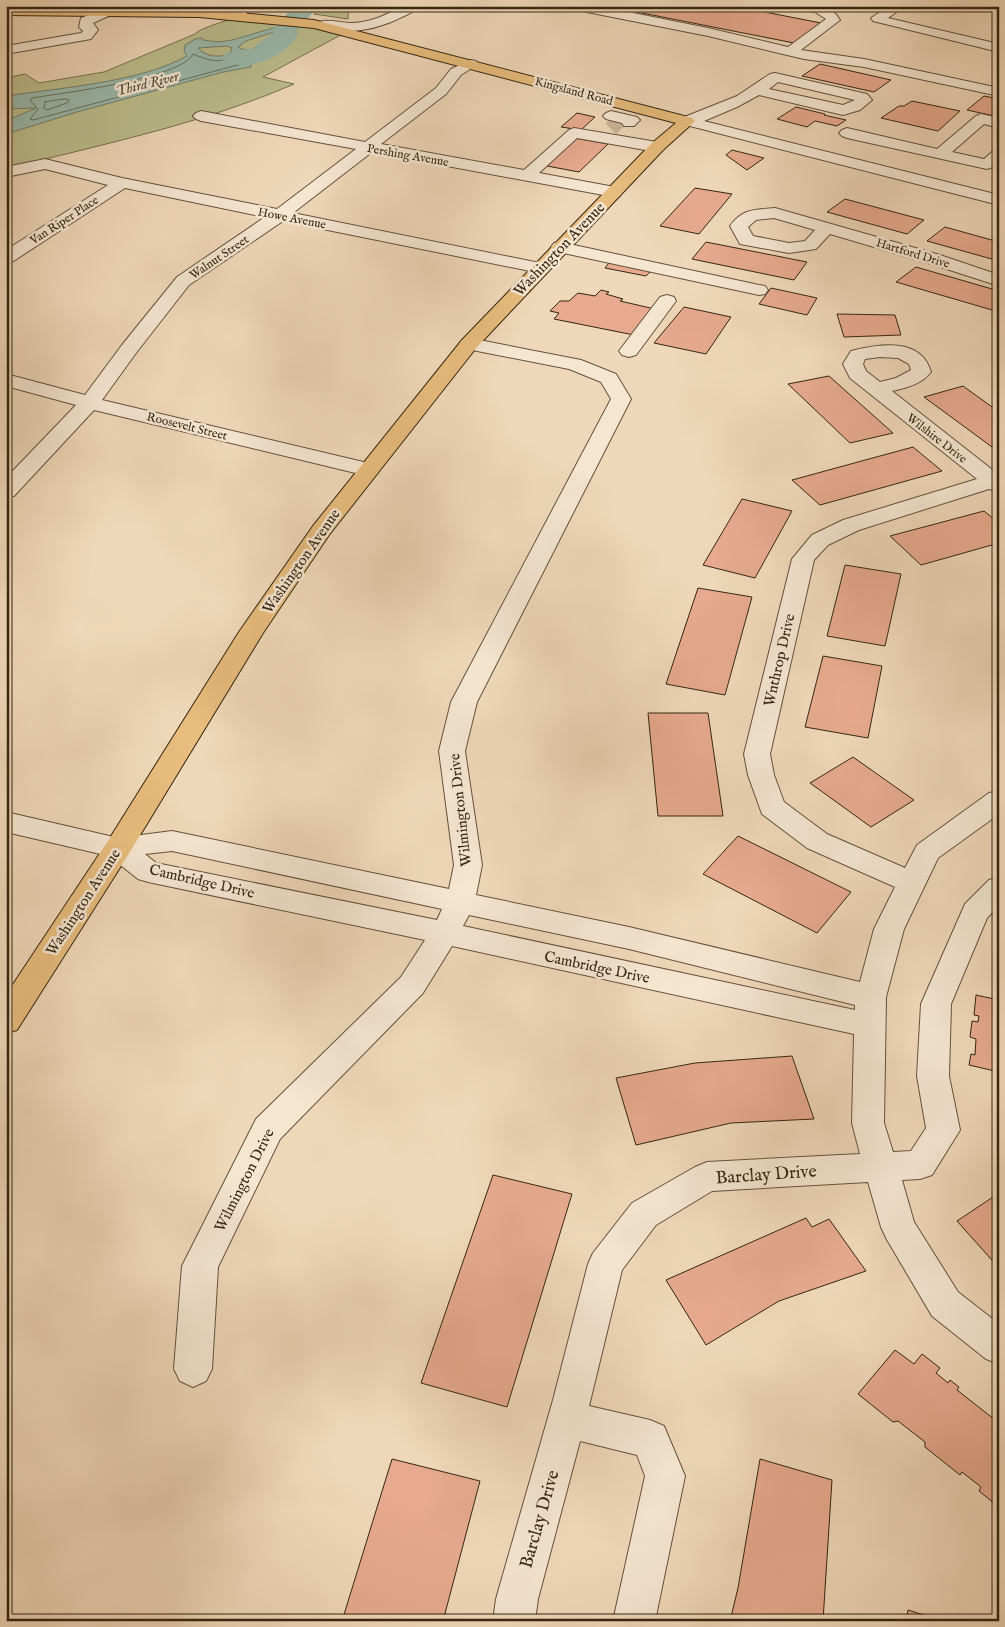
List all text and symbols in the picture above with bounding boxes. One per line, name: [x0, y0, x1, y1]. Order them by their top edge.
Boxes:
water label: Third River: [114, 67, 182, 100]
street label: Kingsland Road: [533, 74, 615, 109]
street label: Pershing Avenue: [366, 141, 450, 170]
street label: Van Riper Place: [26, 192, 102, 250]
street label: Washington Avenue: [510, 198, 609, 300]
street label: Howe Avenue: [257, 205, 328, 233]
street label: Walnut Street: [187, 232, 252, 283]
street label: Hartford Drive: [874, 235, 952, 272]
street label: Roosevelt Street: [145, 409, 229, 444]
street label: Wilshire Drive: [904, 410, 970, 467]
street label: Washington Avenue: [258, 505, 345, 617]
street label: Wnthrop Drive: [760, 612, 799, 708]
street label: Wilmington Drive: [445, 752, 476, 867]
street label: Washington Avenue: [42, 845, 125, 959]
street label: Cambridge Drive: [147, 860, 256, 903]
street label: Cambridge Drive: [542, 947, 652, 988]
street label: Wilmington Drive: [210, 1125, 279, 1235]
street label: Barclay Drive: [715, 1160, 817, 1191]
street label: Barclay Drive: [515, 1468, 565, 1571]

